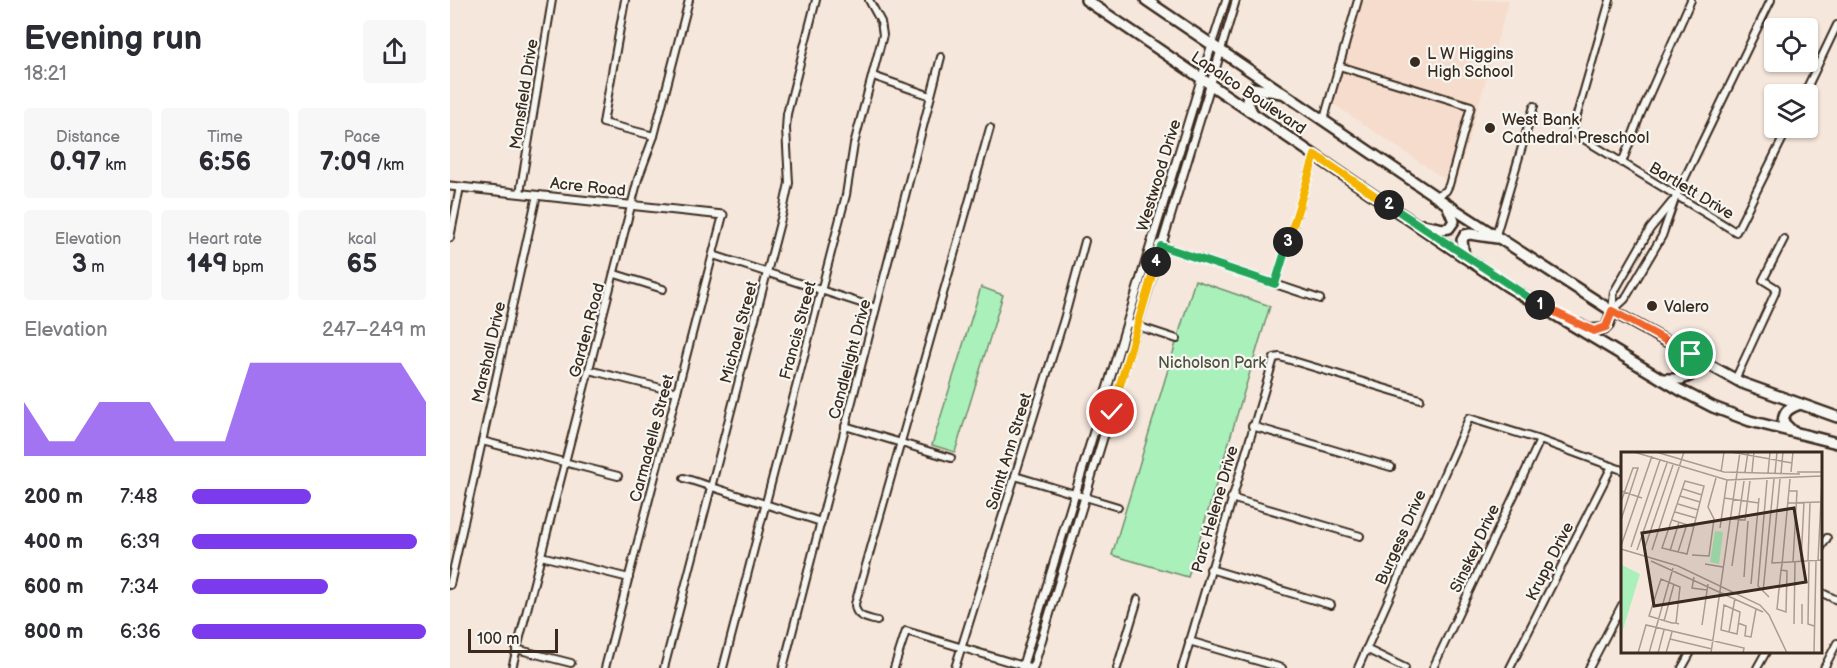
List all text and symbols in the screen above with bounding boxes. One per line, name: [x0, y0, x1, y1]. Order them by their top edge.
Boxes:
map controls: [1764, 18, 1818, 138]
button: locate: [1764, 18, 1818, 72]
text: Evening run: [24, 19, 202, 59]
button: share: [363, 20, 426, 83]
street label: Mansfield Drive: [506, 37, 543, 151]
place label: L W Higgins High School: [1427, 45, 1513, 82]
street label: Lapalco Boulevard: [1187, 48, 1309, 139]
marker: L W Higgins High School: [1408, 55, 1422, 69]
text: 18:21: [24, 62, 67, 86]
button: layers: [1764, 84, 1818, 138]
place label: West Bank Cathedral Preschool: [1502, 111, 1649, 148]
street label: Westwood Drive: [1133, 117, 1186, 234]
marker: West Bank Cathedral Preschool: [1483, 121, 1497, 135]
text: Distance: [56, 128, 120, 147]
text: Time: [207, 128, 243, 147]
text: Pace: [344, 128, 380, 147]
text: 0.97: [50, 147, 101, 178]
text: 6:56: [199, 147, 251, 178]
text: 7:09: [320, 147, 372, 178]
text: km: [101, 156, 126, 175]
text: /km: [372, 156, 404, 175]
street label: Bartlett Drive: [1645, 159, 1738, 224]
street label: Acre Road: [549, 174, 627, 201]
pin: 2: [1374, 190, 1404, 220]
text: 2: [1384, 195, 1394, 214]
pin: 3: [1273, 227, 1303, 257]
text: Elevation: [55, 230, 121, 249]
text: Heart rate: [188, 230, 262, 249]
text: kcal: [348, 230, 376, 249]
text: 3: [1283, 232, 1293, 251]
pin: 4: [1141, 247, 1171, 277]
text: 3: [72, 249, 87, 280]
text: 149: [186, 249, 228, 280]
text: 65: [347, 249, 377, 280]
text: 4: [1151, 252, 1161, 271]
text: m: [87, 258, 104, 277]
text: bpm: [228, 258, 264, 277]
street label: Michael Street: [717, 279, 762, 386]
street label: Francis Street: [776, 279, 821, 382]
street label: Garden Road: [566, 281, 609, 380]
pin: 1: [1525, 290, 1555, 320]
text: 1: [1537, 295, 1543, 314]
street label: Candlelight Drive: [825, 297, 876, 422]
place label: Valero: [1664, 298, 1709, 317]
street label: Marshall Drive: [469, 299, 510, 405]
marker: Valero: [1645, 299, 1659, 313]
text: Elevation: [24, 318, 107, 342]
text: 247–249 m: [322, 318, 426, 342]
pin: [1665, 328, 1716, 379]
icon: arrive: [1674, 337, 1707, 370]
park label: Nicholson Park: [1158, 354, 1266, 373]
street label: Carmadelle Street: [626, 372, 679, 504]
pin: [1086, 386, 1137, 437]
street label: Saintt Ann Street: [983, 391, 1036, 512]
icon: check: [1095, 395, 1128, 428]
street label: Parc Helene Drive: [1188, 443, 1243, 575]
inset map: [1621, 452, 1822, 653]
text: 200 m: [24, 485, 83, 509]
text: 7:48: [120, 485, 158, 509]
street label: Burgess Drive: [1372, 487, 1431, 588]
street label: Sinskey Drive: [1447, 501, 1504, 596]
street label: Krupp Drive: [1522, 519, 1578, 604]
text: 400 m: [24, 530, 83, 554]
text: 6:39: [120, 530, 160, 554]
text: 600 m: [24, 575, 84, 599]
text: 7:34: [120, 575, 158, 599]
text: 800 m: [24, 620, 83, 644]
text: 6:36: [120, 620, 161, 644]
scale bar: [468, 626, 558, 654]
text: 100 m: [477, 630, 520, 649]

